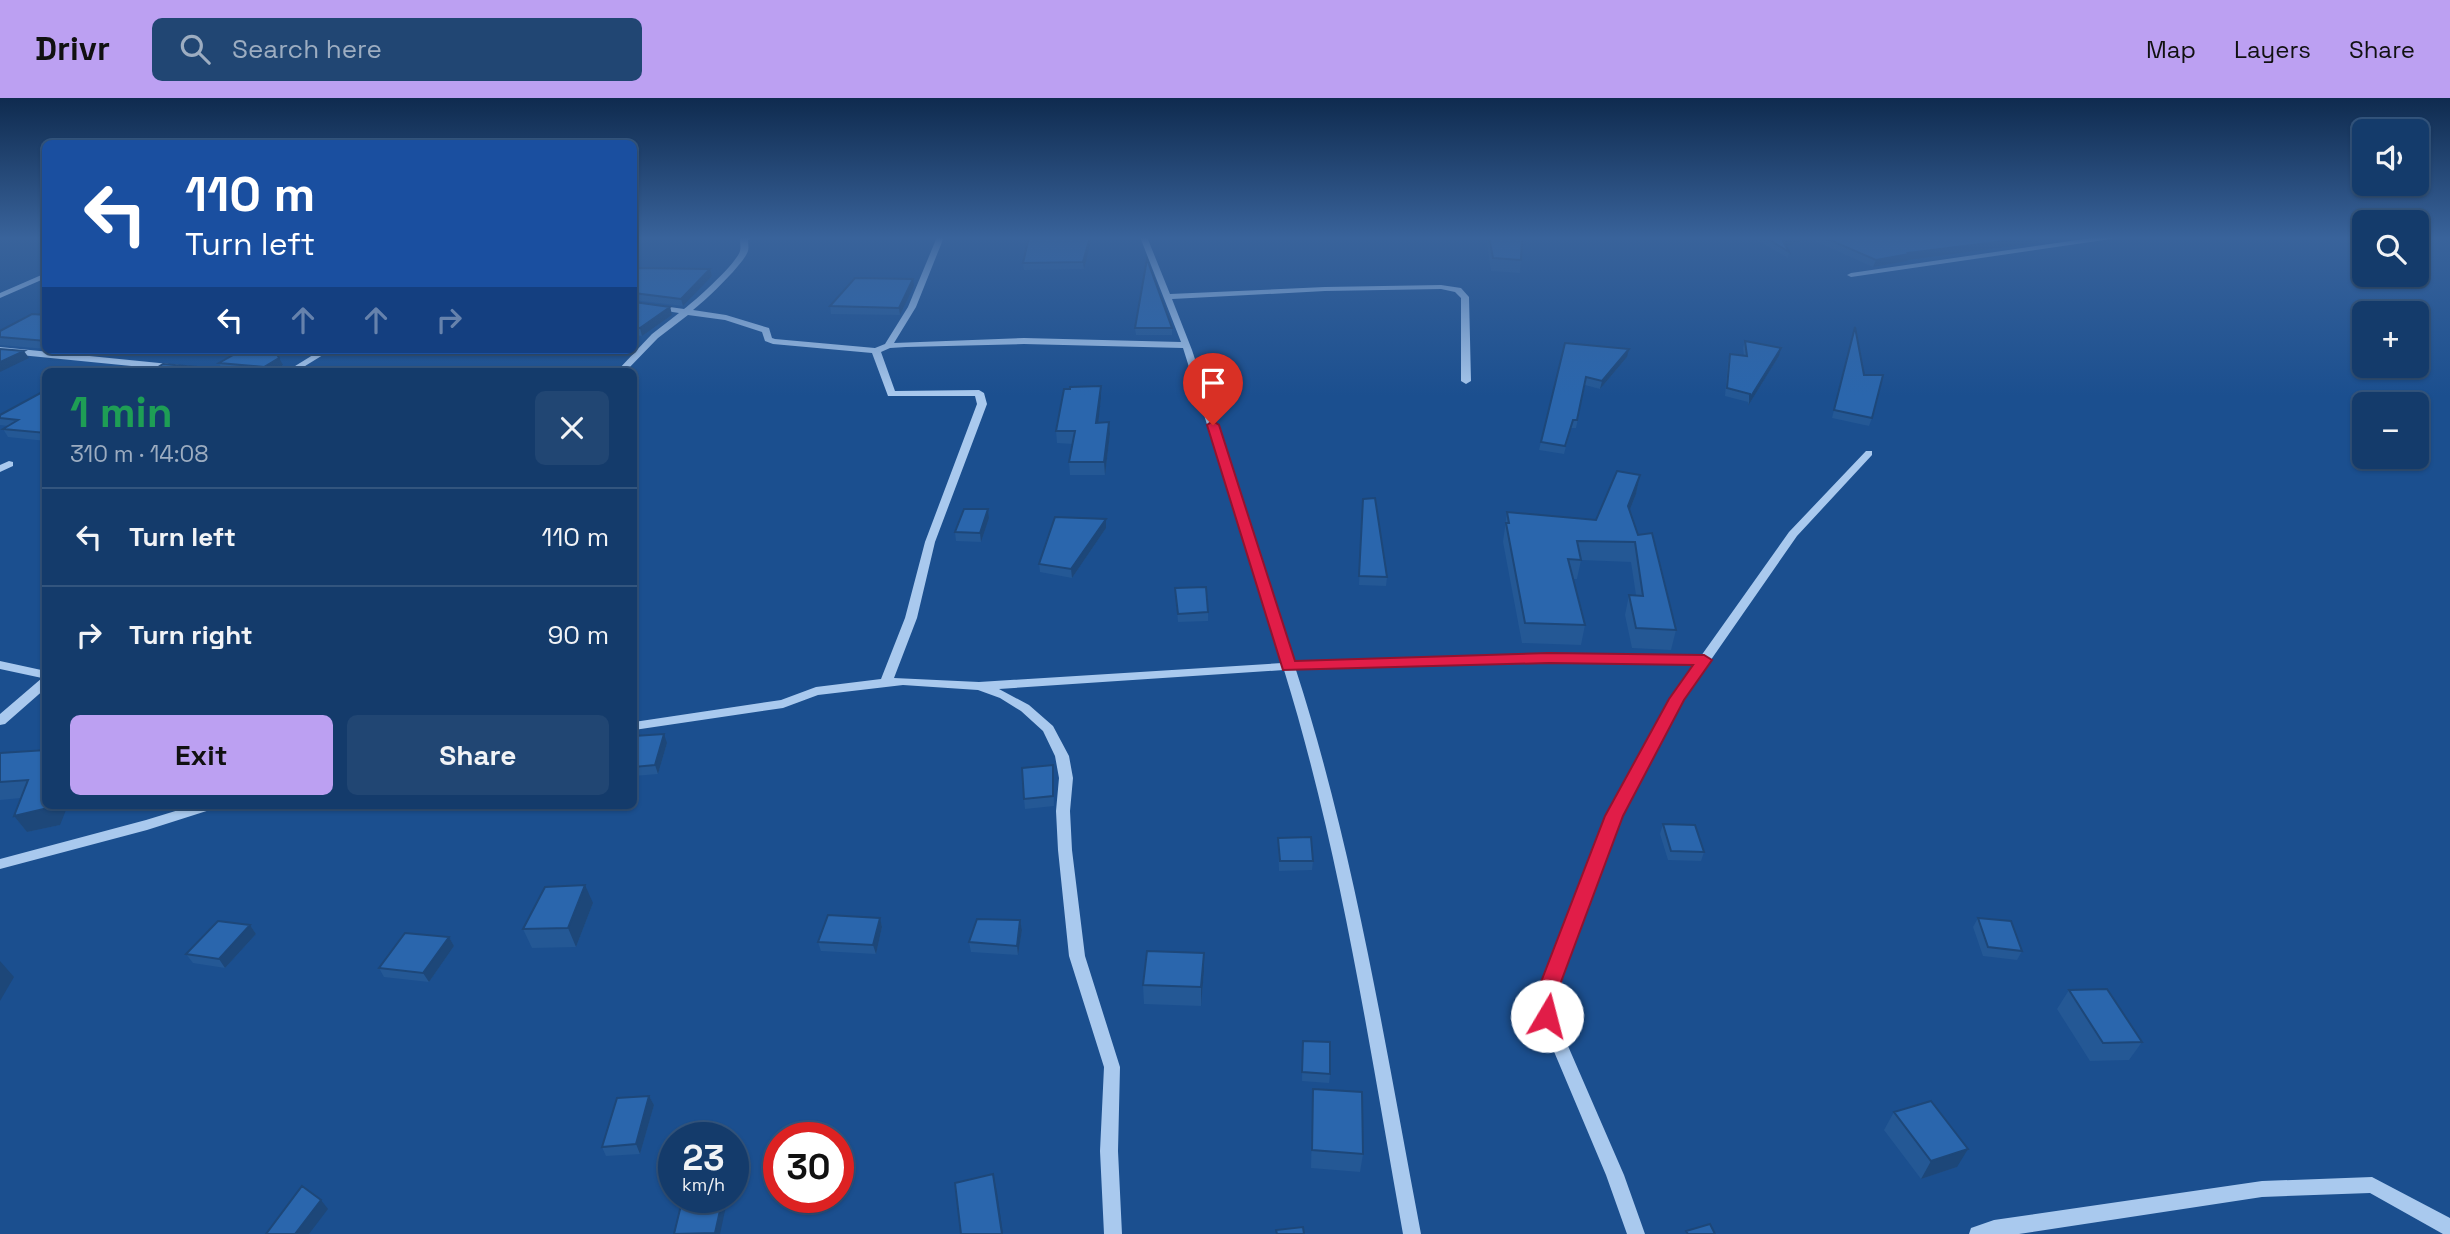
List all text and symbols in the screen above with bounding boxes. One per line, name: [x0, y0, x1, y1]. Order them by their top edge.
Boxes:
search box: [152, 18, 642, 81]
text: Drivr: [35, 28, 110, 70]
icon: search: [176, 30, 214, 68]
text: Search here: [232, 32, 382, 66]
text: Map: [2146, 34, 2196, 65]
text: Layers: [2234, 34, 2311, 65]
text: Share: [2349, 34, 2415, 65]
map controls: [2352, 119, 2429, 469]
button: sound: [2352, 119, 2429, 196]
text: 110 m: [185, 163, 315, 225]
icon: left: [70, 168, 161, 259]
button: search: [2352, 210, 2429, 287]
text: Turn left: [185, 224, 315, 264]
icon: left: [211, 301, 249, 339]
icon: ahead: [284, 301, 322, 339]
icon: ahead: [357, 301, 395, 339]
icon: right: [430, 301, 468, 339]
button: +: [2352, 301, 2429, 378]
pin: [1183, 353, 1243, 425]
icon: arrive: [1194, 364, 1232, 402]
text: 1 min: [70, 386, 173, 439]
button: close: [535, 391, 609, 465]
button: −: [2352, 392, 2429, 469]
text: 310 m · 14:08: [70, 439, 209, 469]
icon: left: [70, 518, 108, 556]
text: Turn left: [129, 520, 236, 554]
text: 110 m: [542, 520, 609, 554]
icon: right: [70, 616, 108, 654]
text: Turn right: [129, 618, 253, 652]
text: 90 m: [547, 618, 609, 652]
button: Exit: [70, 715, 333, 795]
button: Share: [347, 715, 609, 795]
position arrow: [1510, 979, 1584, 1053]
speed limit sign: 30: [763, 1122, 854, 1213]
text: 23: [682, 1136, 725, 1180]
text: km/h: [682, 1173, 725, 1196]

